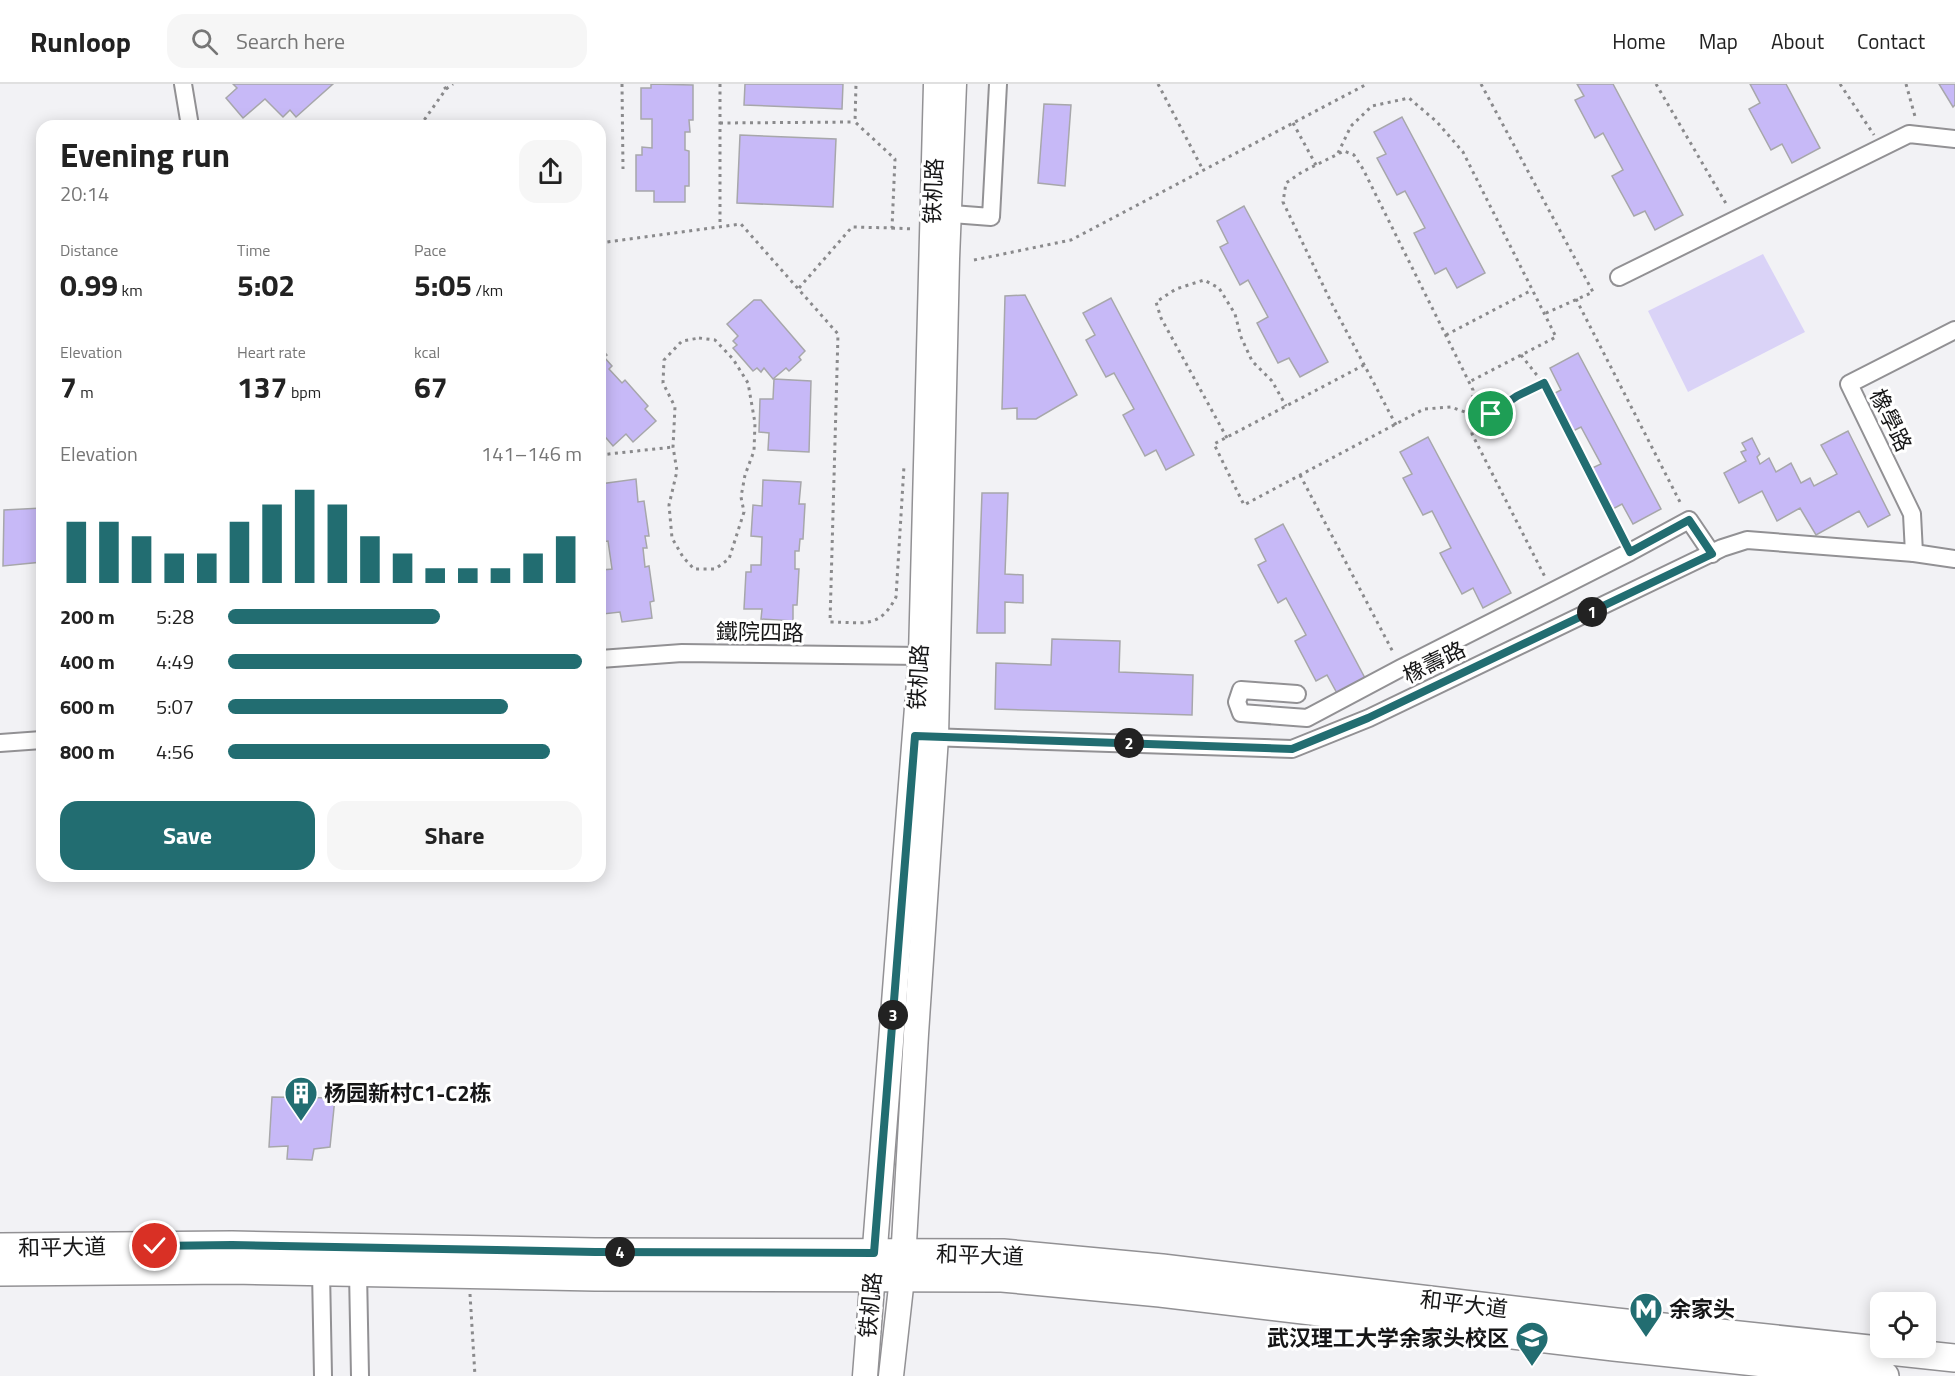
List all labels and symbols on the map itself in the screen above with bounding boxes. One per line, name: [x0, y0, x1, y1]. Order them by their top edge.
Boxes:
street label: 铁机路: [915, 157, 951, 225]
street label: 橡學路: [1861, 383, 1921, 457]
pin: [1465, 388, 1516, 439]
pin: 1: [1577, 597, 1607, 627]
street label: 鐵院四路: [716, 614, 804, 650]
street label: 橡壽路: [1397, 632, 1471, 692]
street label: 铁机路: [899, 643, 937, 711]
pin: 2: [1114, 728, 1144, 758]
pin: 3: [878, 1000, 908, 1030]
building icon: 杨园新村C1-C2栋: [283, 1075, 319, 1122]
place label: 杨园新村C1-C2栋: [324, 1076, 492, 1110]
pin: [129, 1220, 180, 1271]
street label: 和平大道: [18, 1229, 106, 1265]
street label: 和平大道: [935, 1236, 1025, 1274]
pin: 4: [605, 1237, 635, 1267]
street label: 铁机路: [850, 1271, 890, 1339]
street label: 和平大道: [1418, 1282, 1510, 1326]
metro station icon: 余家头: [1628, 1291, 1664, 1338]
place label: 余家头: [1669, 1292, 1735, 1326]
school or university icon: 武汉理工大学余家头校区: [1514, 1320, 1550, 1367]
place label: 武汉理工大学余家头校区: [1267, 1321, 1509, 1355]

